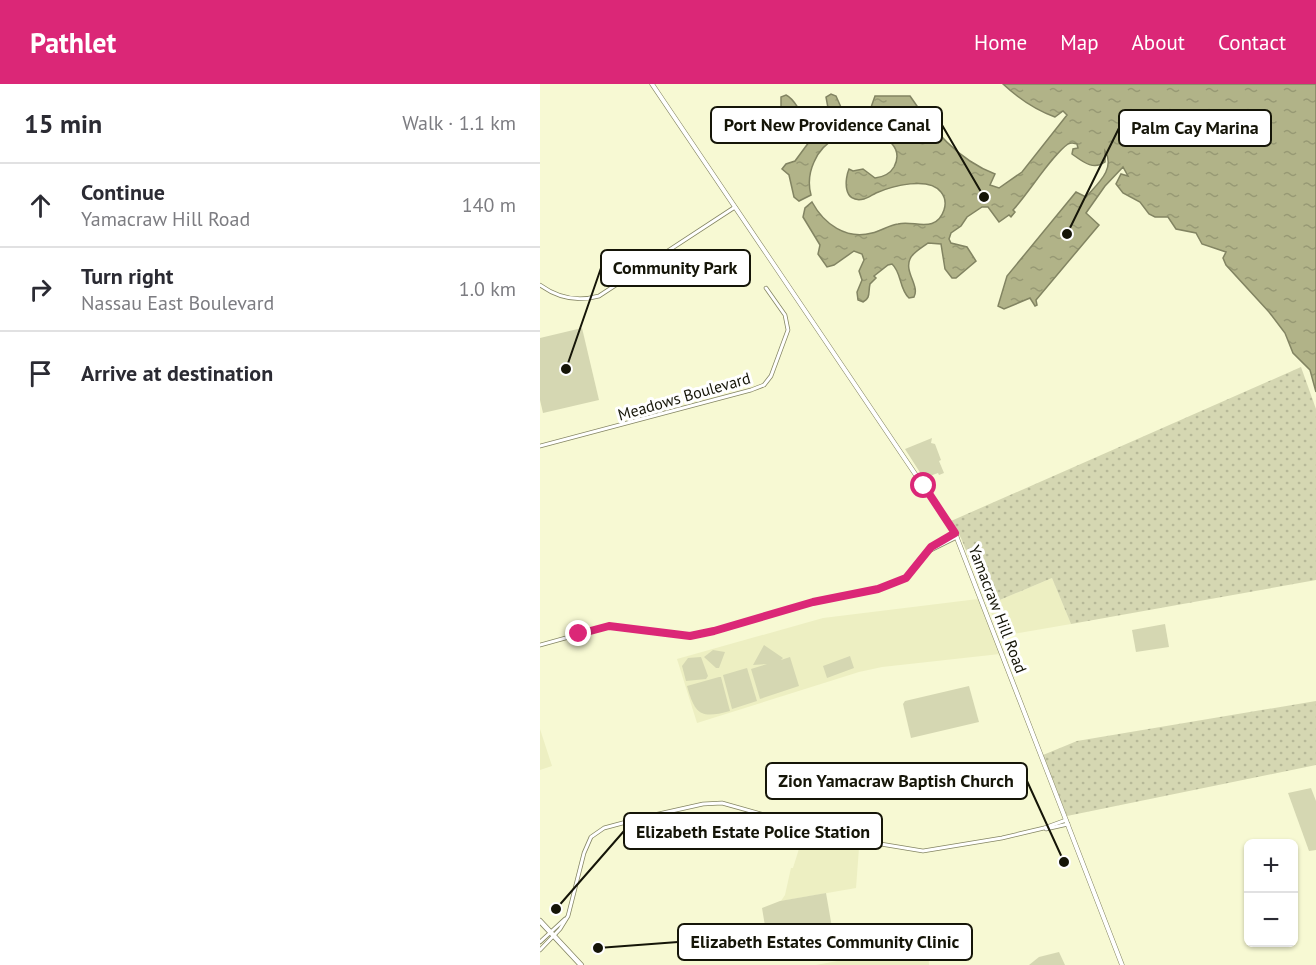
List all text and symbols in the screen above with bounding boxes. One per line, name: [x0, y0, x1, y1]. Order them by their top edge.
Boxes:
text: Pathlet: [30, 24, 116, 61]
text: Home: [974, 29, 1027, 56]
text: Map: [1060, 29, 1099, 56]
text: About: [1132, 29, 1185, 56]
text: Contact: [1218, 29, 1286, 56]
text: 15 min: [24, 107, 102, 140]
callout: Port New Providence Canal: [711, 107, 942, 143]
text: Walk · 1.1 km: [402, 110, 516, 136]
callout: Palm Cay Marina: [1119, 110, 1271, 146]
text: Port New Providence Canal: [724, 113, 931, 136]
text: Palm Cay Marina: [1131, 116, 1259, 139]
text: Continue: [81, 178, 165, 206]
icon: ahead: [24, 189, 57, 222]
text: 140 m: [462, 192, 516, 218]
text: Yamacraw Hill Road: [81, 206, 250, 232]
callout: Community Park: [601, 250, 750, 286]
text: Community Park: [613, 256, 737, 279]
text: Turn right: [81, 262, 173, 290]
icon: right: [24, 273, 57, 306]
text: 1.0 km: [459, 276, 516, 302]
text: Nassau East Boulevard: [81, 290, 274, 316]
icon: arrive: [24, 357, 57, 390]
text: Arrive at destination: [81, 359, 273, 387]
street label: Meadows Boulevard: [615, 367, 753, 425]
route start: [910, 472, 936, 498]
street label: Yamacraw Hill Road: [964, 542, 1032, 676]
route end: [565, 620, 591, 646]
callout: Zion Yamacraw Baptish Church: [766, 763, 1027, 799]
text: Zion Yamacraw Baptish Church: [778, 769, 1014, 792]
callout: Elizabeth Estate Police Station: [624, 813, 882, 849]
text: Elizabeth Estate Police Station: [636, 820, 870, 843]
map controls: [1244, 839, 1298, 947]
button: +: [1244, 839, 1298, 893]
button: −: [1244, 893, 1298, 947]
callout: Elizabeth Estates Community Clinic: [678, 924, 972, 960]
text: Elizabeth Estates Community Clinic: [691, 930, 960, 953]

